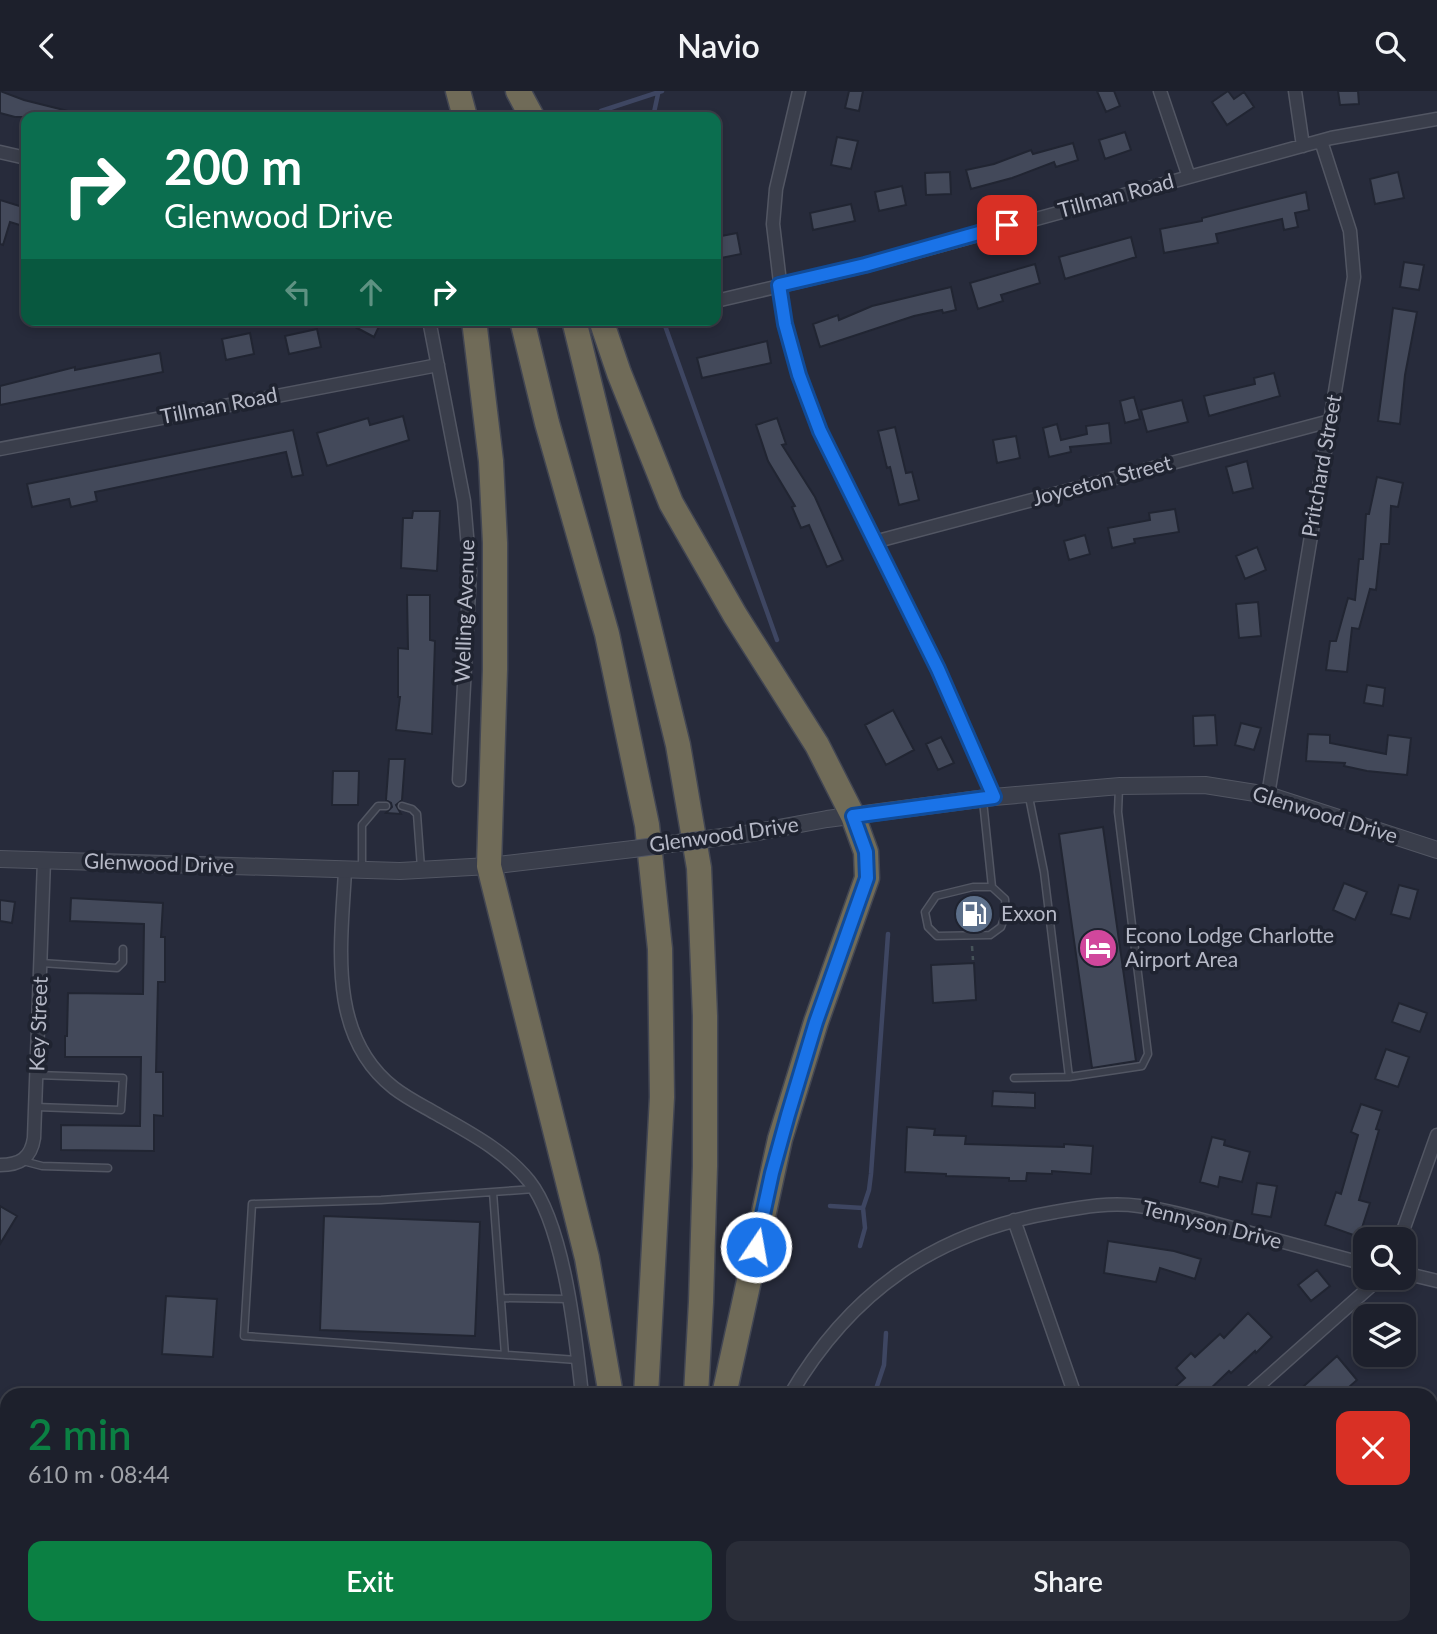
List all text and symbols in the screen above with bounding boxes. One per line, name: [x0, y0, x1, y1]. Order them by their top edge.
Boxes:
text: Navio: [677, 26, 760, 65]
icon: back: [28, 27, 66, 65]
icon: search: [1371, 27, 1409, 65]
text: 200 m: [164, 137, 302, 195]
icon: right: [49, 140, 140, 231]
street label: Tillman Road: [1055, 167, 1176, 222]
pin: [977, 195, 1037, 255]
text: Glenwood Drive: [164, 196, 393, 235]
icon: arrive: [988, 206, 1026, 244]
icon: left: [279, 273, 317, 311]
icon: ahead: [352, 273, 390, 311]
icon: right: [425, 273, 463, 311]
street label: Tillman Road: [158, 381, 279, 428]
street label: Pritchard Street: [1296, 392, 1345, 539]
street label: Joyceton Street: [1029, 449, 1174, 510]
street label: Welling Avenue: [449, 539, 478, 683]
street label: Glenwood Drive: [1250, 780, 1401, 847]
street label: Glenwood Drive: [648, 811, 800, 856]
street label: Glenwood Drive: [83, 847, 235, 878]
fuel station icon: Exxon: [953, 893, 995, 935]
place label: Exxon: [1001, 900, 1057, 925]
place label: Econo Lodge Charlotte Airport Area: [1125, 922, 1334, 971]
hotel icon: Econo Lodge Charlotte Airport Area: [1077, 927, 1119, 969]
street label: Key Street: [23, 976, 52, 1072]
street label: Tennyson Drive: [1140, 1194, 1285, 1253]
position arrow: [719, 1210, 793, 1284]
map controls: [1353, 1227, 1416, 1367]
button: search: [1353, 1227, 1416, 1290]
button: layers: [1353, 1304, 1416, 1367]
text: 2 min: [28, 1409, 132, 1459]
button: close: [1336, 1411, 1410, 1485]
text: 610 m · 08:44: [28, 1460, 170, 1488]
button: Exit: [28, 1541, 712, 1621]
button: Share: [726, 1541, 1410, 1621]

